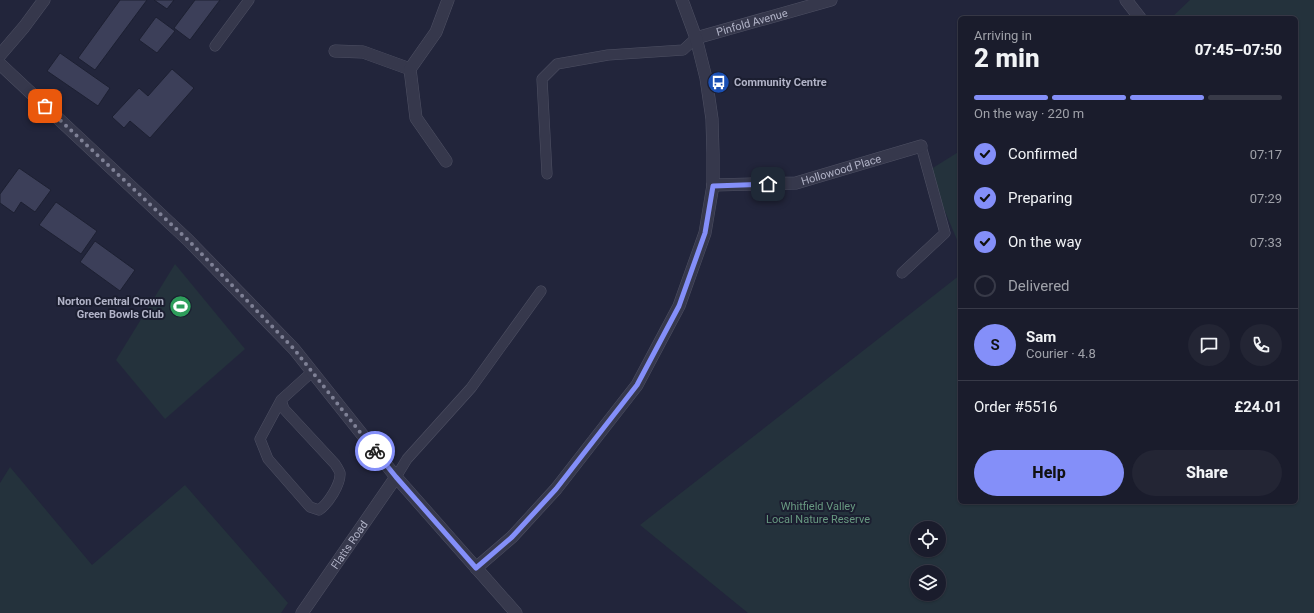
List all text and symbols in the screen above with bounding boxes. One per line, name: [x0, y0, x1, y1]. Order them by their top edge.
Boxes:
street label: Pinfold Avenue: [715, 6, 789, 38]
text: Arriving in: [974, 28, 1032, 43]
text: 07:45–07:50: [1195, 41, 1282, 59]
text: 2 min: [974, 43, 1040, 73]
bus stop icon: Community Centre: [705, 69, 731, 95]
place label: Community Centre: [734, 76, 827, 89]
pin: [28, 89, 62, 123]
icon: bag: [34, 95, 56, 117]
text: On the way · 220 m: [974, 106, 1084, 121]
icon: check: [974, 143, 996, 165]
text: Confirmed: [1008, 145, 1078, 163]
text: 07:17: [1250, 147, 1282, 162]
street label: Hollowood Place: [799, 152, 883, 188]
pin: [751, 167, 785, 201]
icon: home: [757, 173, 779, 195]
icon: check: [974, 187, 996, 209]
text: Preparing: [1008, 189, 1072, 207]
text: 07:29: [1250, 191, 1282, 206]
icon: check: [974, 231, 996, 253]
text: On the way: [1008, 233, 1082, 251]
text: 07:33: [1250, 235, 1282, 250]
text: Delivered: [1008, 277, 1070, 295]
sports icon: Norton Central Crown Green Bowls Club: [167, 294, 193, 320]
place label: Norton Central Crown Green Bowls Club: [57, 295, 164, 321]
button: chat: [1188, 324, 1230, 366]
button: phone: [1240, 324, 1282, 366]
text: Sam: [1026, 328, 1056, 346]
text: S: [990, 336, 1000, 354]
text: Courier · 4.8: [1026, 346, 1096, 361]
text: Order #5516: [974, 398, 1057, 416]
text: £24.01: [1234, 398, 1282, 416]
courier: [355, 431, 395, 471]
icon: bike: [364, 440, 386, 462]
button: Help: [974, 450, 1124, 496]
button: Share: [1132, 450, 1282, 496]
park label: Whitfield Valley Local Nature Reserve: [766, 500, 870, 526]
street label: Flatts Road: [328, 518, 370, 571]
map controls: [910, 521, 946, 601]
button: locate: [910, 521, 946, 557]
button: layers: [910, 565, 946, 601]

